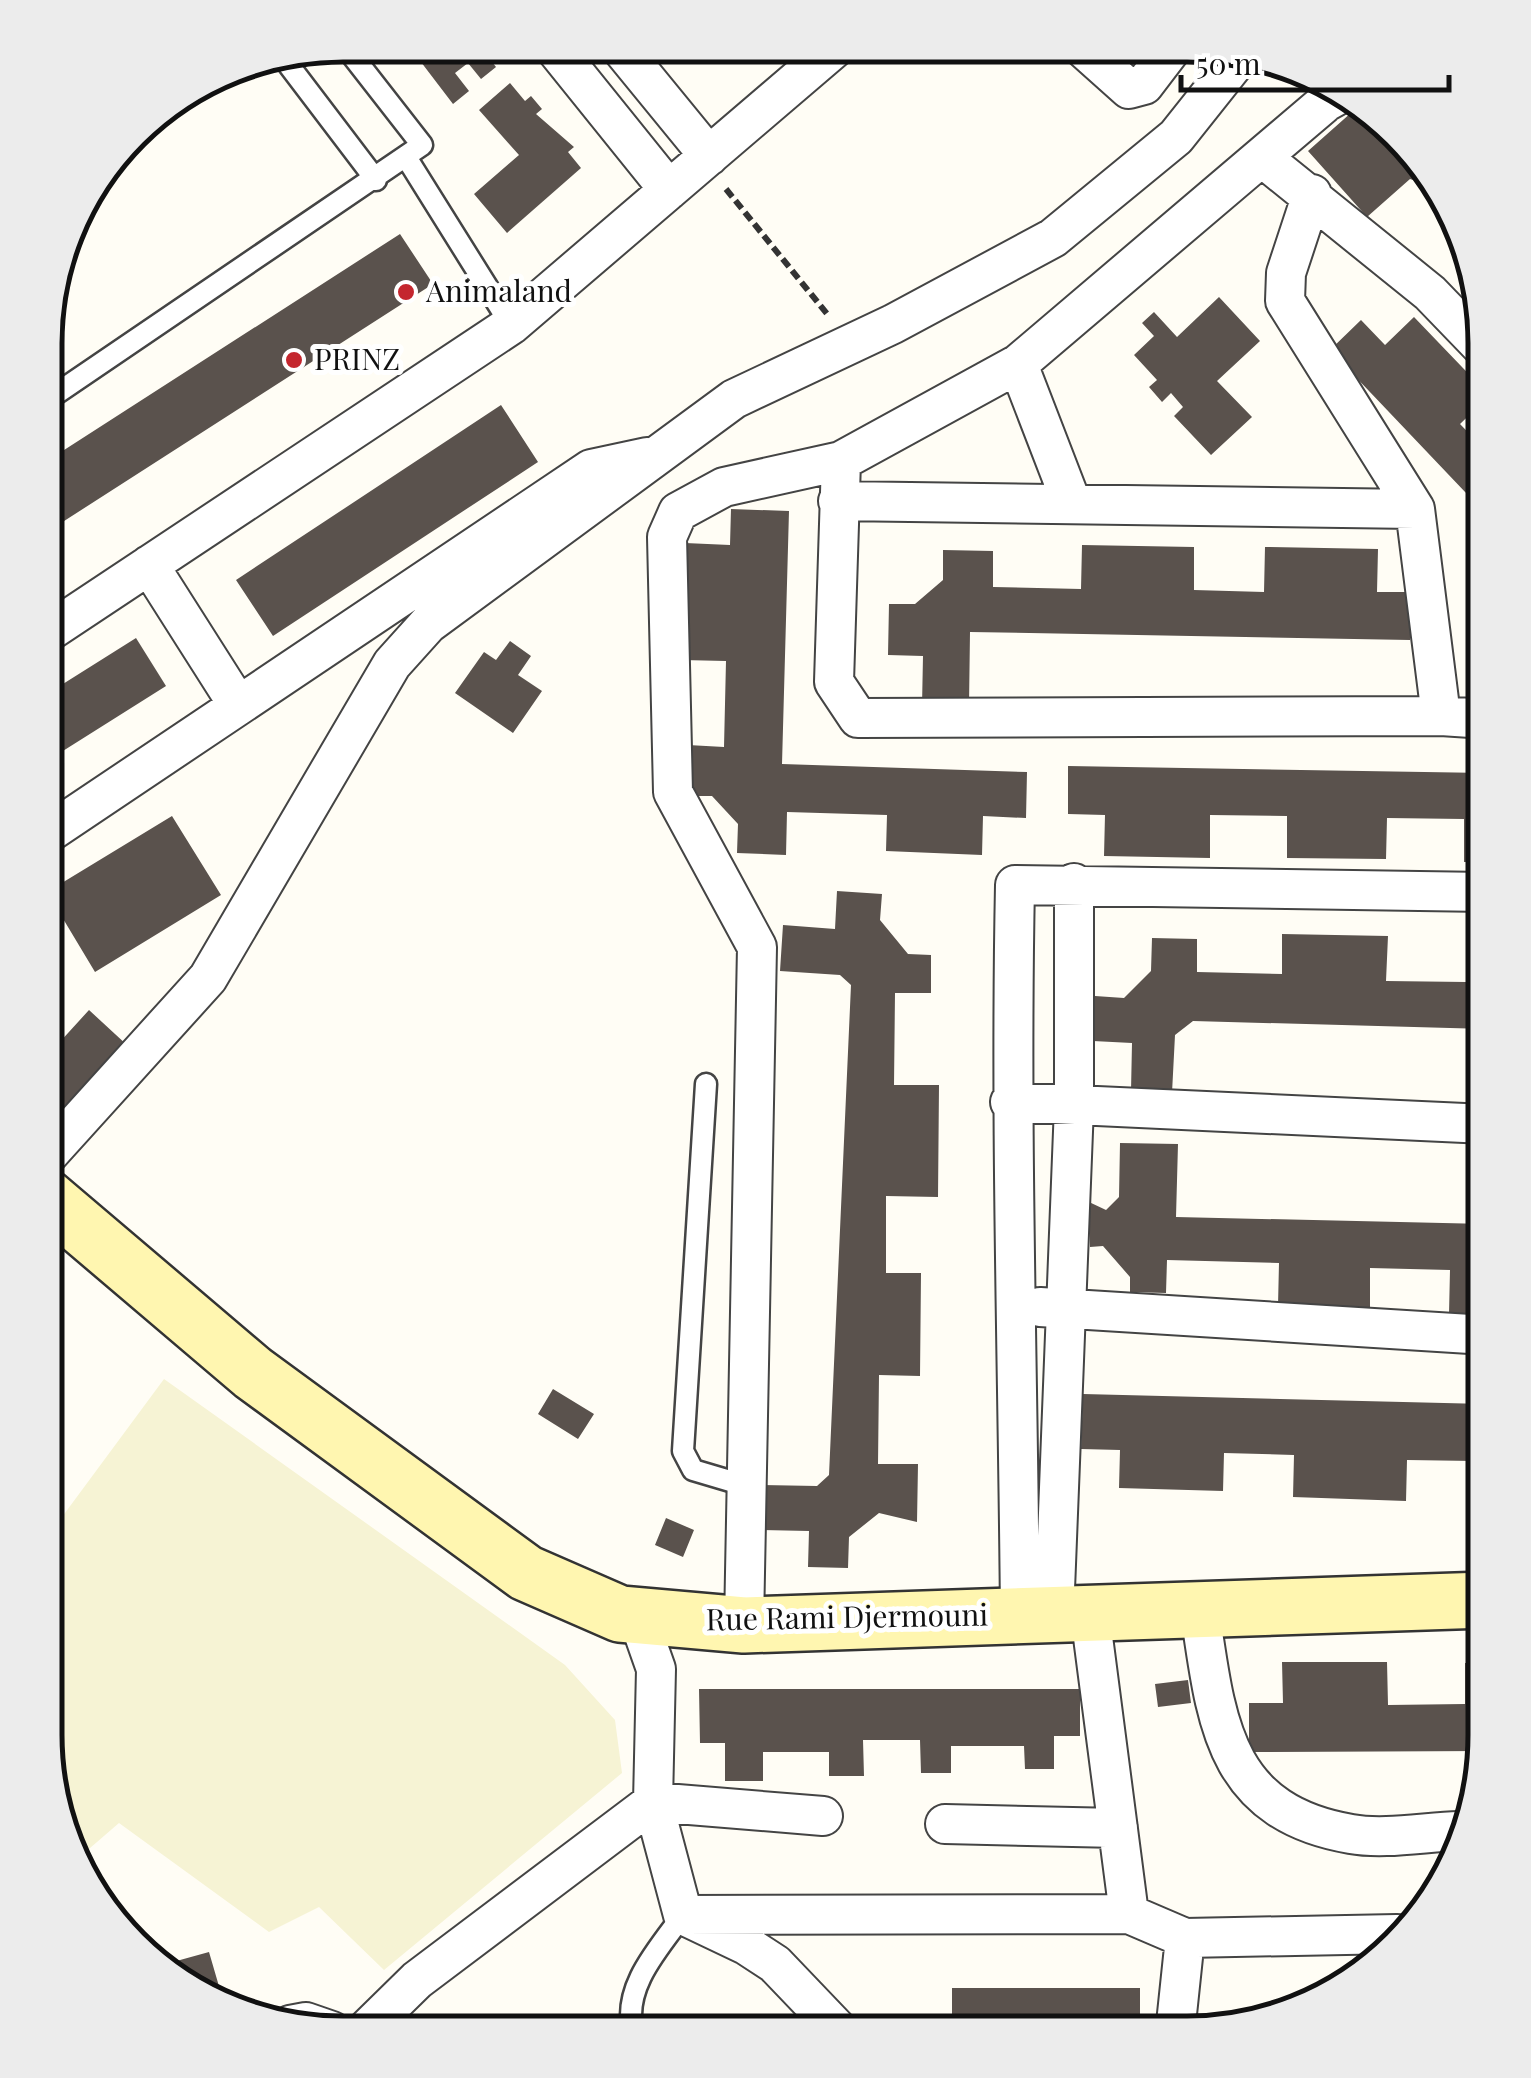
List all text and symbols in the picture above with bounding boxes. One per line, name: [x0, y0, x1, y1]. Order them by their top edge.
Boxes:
scale bar: [1181, 30, 1448, 92]
text: 50 m: [1196, 43, 1261, 83]
place label: Animaland: [425, 270, 572, 310]
marker: Animaland: [395, 281, 417, 303]
place label: PRINZ: [314, 338, 400, 378]
marker: PRINZ: [283, 349, 305, 371]
street label: Rue Rami Djermouni: [706, 1594, 989, 1638]

